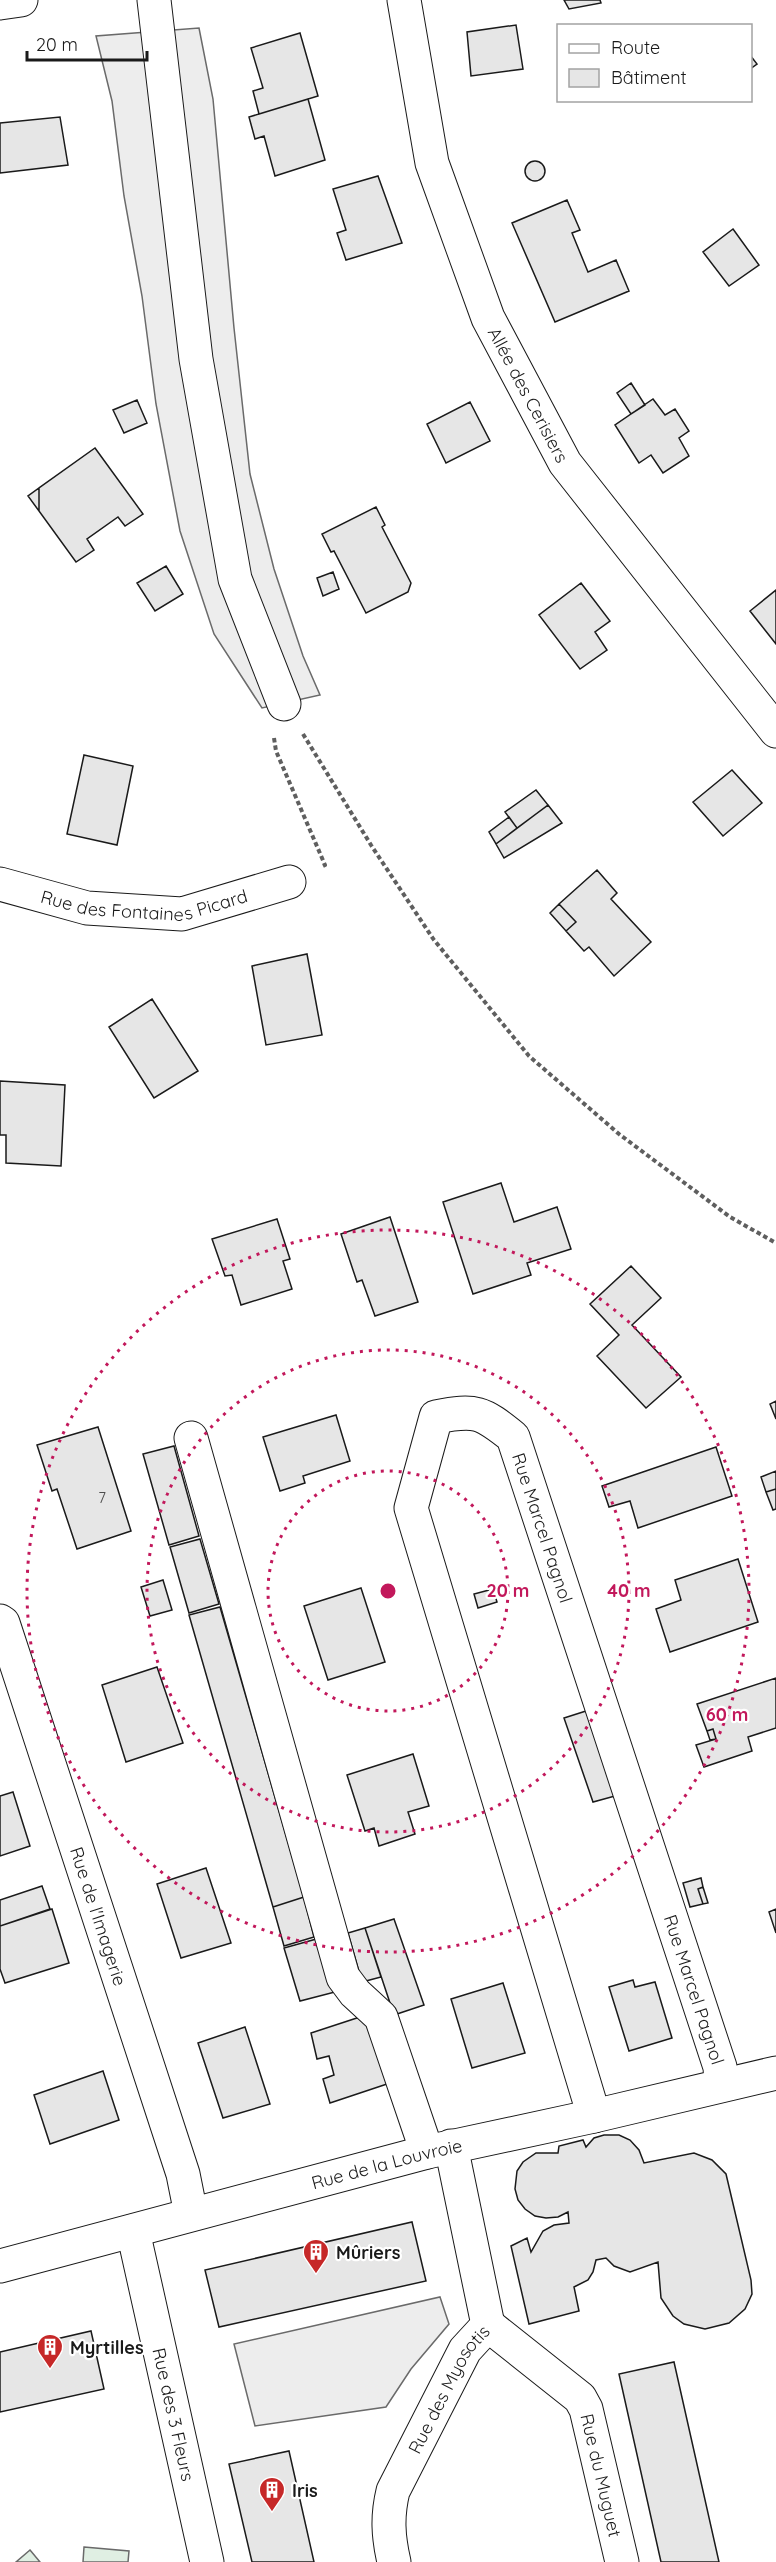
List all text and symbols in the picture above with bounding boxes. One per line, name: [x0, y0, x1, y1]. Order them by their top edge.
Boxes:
scale bar: [27, 24, 147, 62]
legend: [557, 24, 752, 102]
text: 20 m: [36, 33, 78, 56]
text: Route: [611, 36, 660, 59]
text: Bâtiment: [611, 66, 687, 89]
street label: Allée des Cerisiers: [483, 323, 574, 466]
street label: Rue des Fontaines Picard: [38, 884, 250, 926]
street label: Rue Marcel Pagnol: [507, 1450, 578, 1606]
house number: 7: [98, 1488, 106, 1507]
text: 20 m: [487, 1579, 529, 1602]
text: 40 m: [607, 1579, 651, 1602]
centre of rings: [378, 1581, 398, 1601]
text: 60 m: [706, 1703, 748, 1726]
street label: Rue de l'Imagerie: [65, 1844, 132, 1989]
street label: Rue Marcel Pagnol: [659, 1912, 730, 2067]
street label: Rue de la Louvroie: [309, 2133, 464, 2194]
building icon: Mûriers: [301, 2237, 331, 2275]
place label: Mûriers: [336, 2241, 401, 2264]
street label: Rue des Myosotis: [403, 2320, 494, 2457]
building icon: Myrtilles: [35, 2332, 65, 2370]
place label: Myrtilles: [70, 2336, 144, 2359]
street label: Rue des 3 Fleurs: [148, 2346, 200, 2483]
street label: Rue du Muguet: [576, 2411, 627, 2539]
building icon: Iris: [257, 2475, 287, 2513]
place label: Iris: [292, 2479, 318, 2502]

